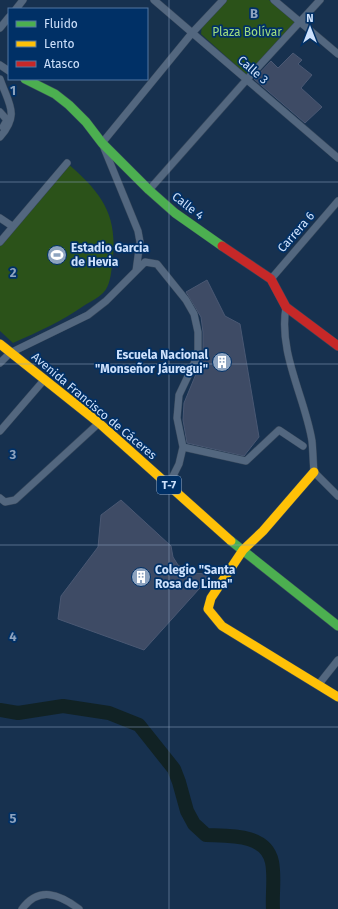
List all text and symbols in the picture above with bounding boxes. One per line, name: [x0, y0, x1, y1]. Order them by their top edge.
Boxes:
text: B: [250, 6, 258, 21]
legend: [8, 8, 148, 80]
north arrow: [290, 8, 330, 48]
text: N: [306, 12, 314, 25]
text: Fluido: [44, 17, 78, 31]
park label: Plaza Bolívar: [212, 25, 282, 39]
text: Lento: [44, 37, 74, 51]
street label: Calle 3: [235, 53, 271, 87]
text: Atasco: [44, 57, 80, 71]
text: 1: [10, 83, 16, 98]
street label: Calle 4: [169, 189, 207, 223]
street label: Carrera 6: [275, 209, 317, 255]
place label: Estadio Garcia de Hevia: [71, 241, 149, 269]
sports icon: Estadio Garcia de Hevia: [46, 244, 68, 266]
text: 2: [10, 265, 17, 280]
place label: Escuela Nacional "Monseñor Jáuregui": [95, 348, 208, 376]
street label: Avenida Francisco de Cáceres: [29, 350, 160, 463]
building icon: Escuela Nacional "Monseñor Jáuregui": [211, 351, 233, 373]
text: 3: [9, 447, 17, 462]
road number: T-7: [157, 476, 181, 494]
place label: Colegio "Santa Rosa de Lima": [155, 563, 236, 591]
building icon: Colegio "Santa Rosa de Lima": [130, 566, 152, 588]
text: 4: [9, 629, 17, 644]
text: 5: [10, 811, 17, 826]

